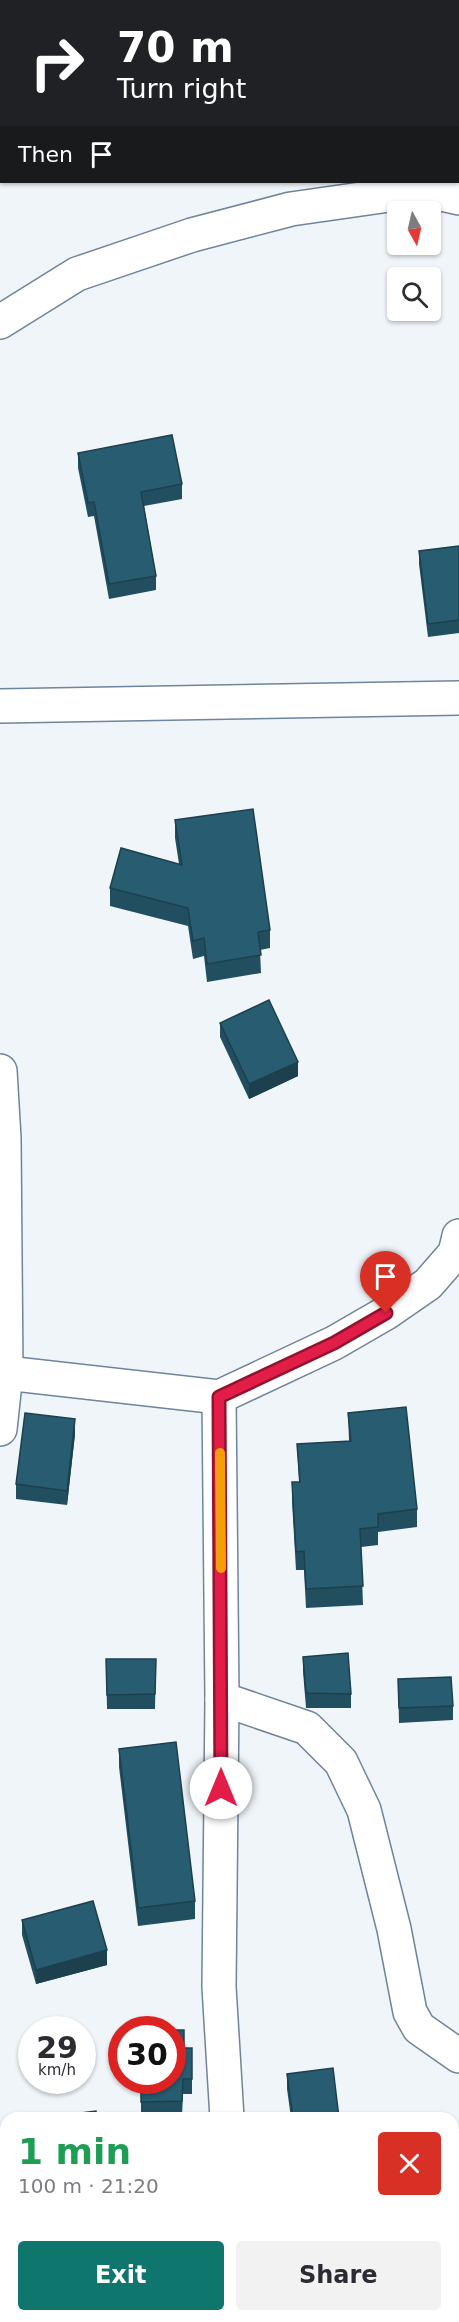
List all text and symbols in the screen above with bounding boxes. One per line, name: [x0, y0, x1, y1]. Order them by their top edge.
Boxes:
text: 70 m: [117, 23, 234, 72]
icon: right: [18, 24, 96, 102]
text: Turn right: [117, 73, 246, 104]
icon: arrive: [85, 138, 118, 171]
text: Then: [18, 142, 73, 167]
north arrow: [387, 201, 441, 255]
map controls: [387, 201, 441, 321]
button: search: [387, 267, 441, 321]
pin: [360, 1251, 411, 1313]
icon: arrive: [369, 1260, 402, 1293]
position arrow: [189, 1756, 253, 1820]
speed limit sign: 30: [108, 2016, 186, 2094]
text: 29: [36, 2030, 78, 2065]
text: km/h: [38, 2061, 76, 2079]
text: 1 min: [18, 2131, 131, 2172]
button: close: [378, 2132, 441, 2195]
text: 100 m · 21:20: [18, 2174, 159, 2198]
button: Exit: [18, 2241, 224, 2310]
button: Share: [236, 2241, 441, 2310]

